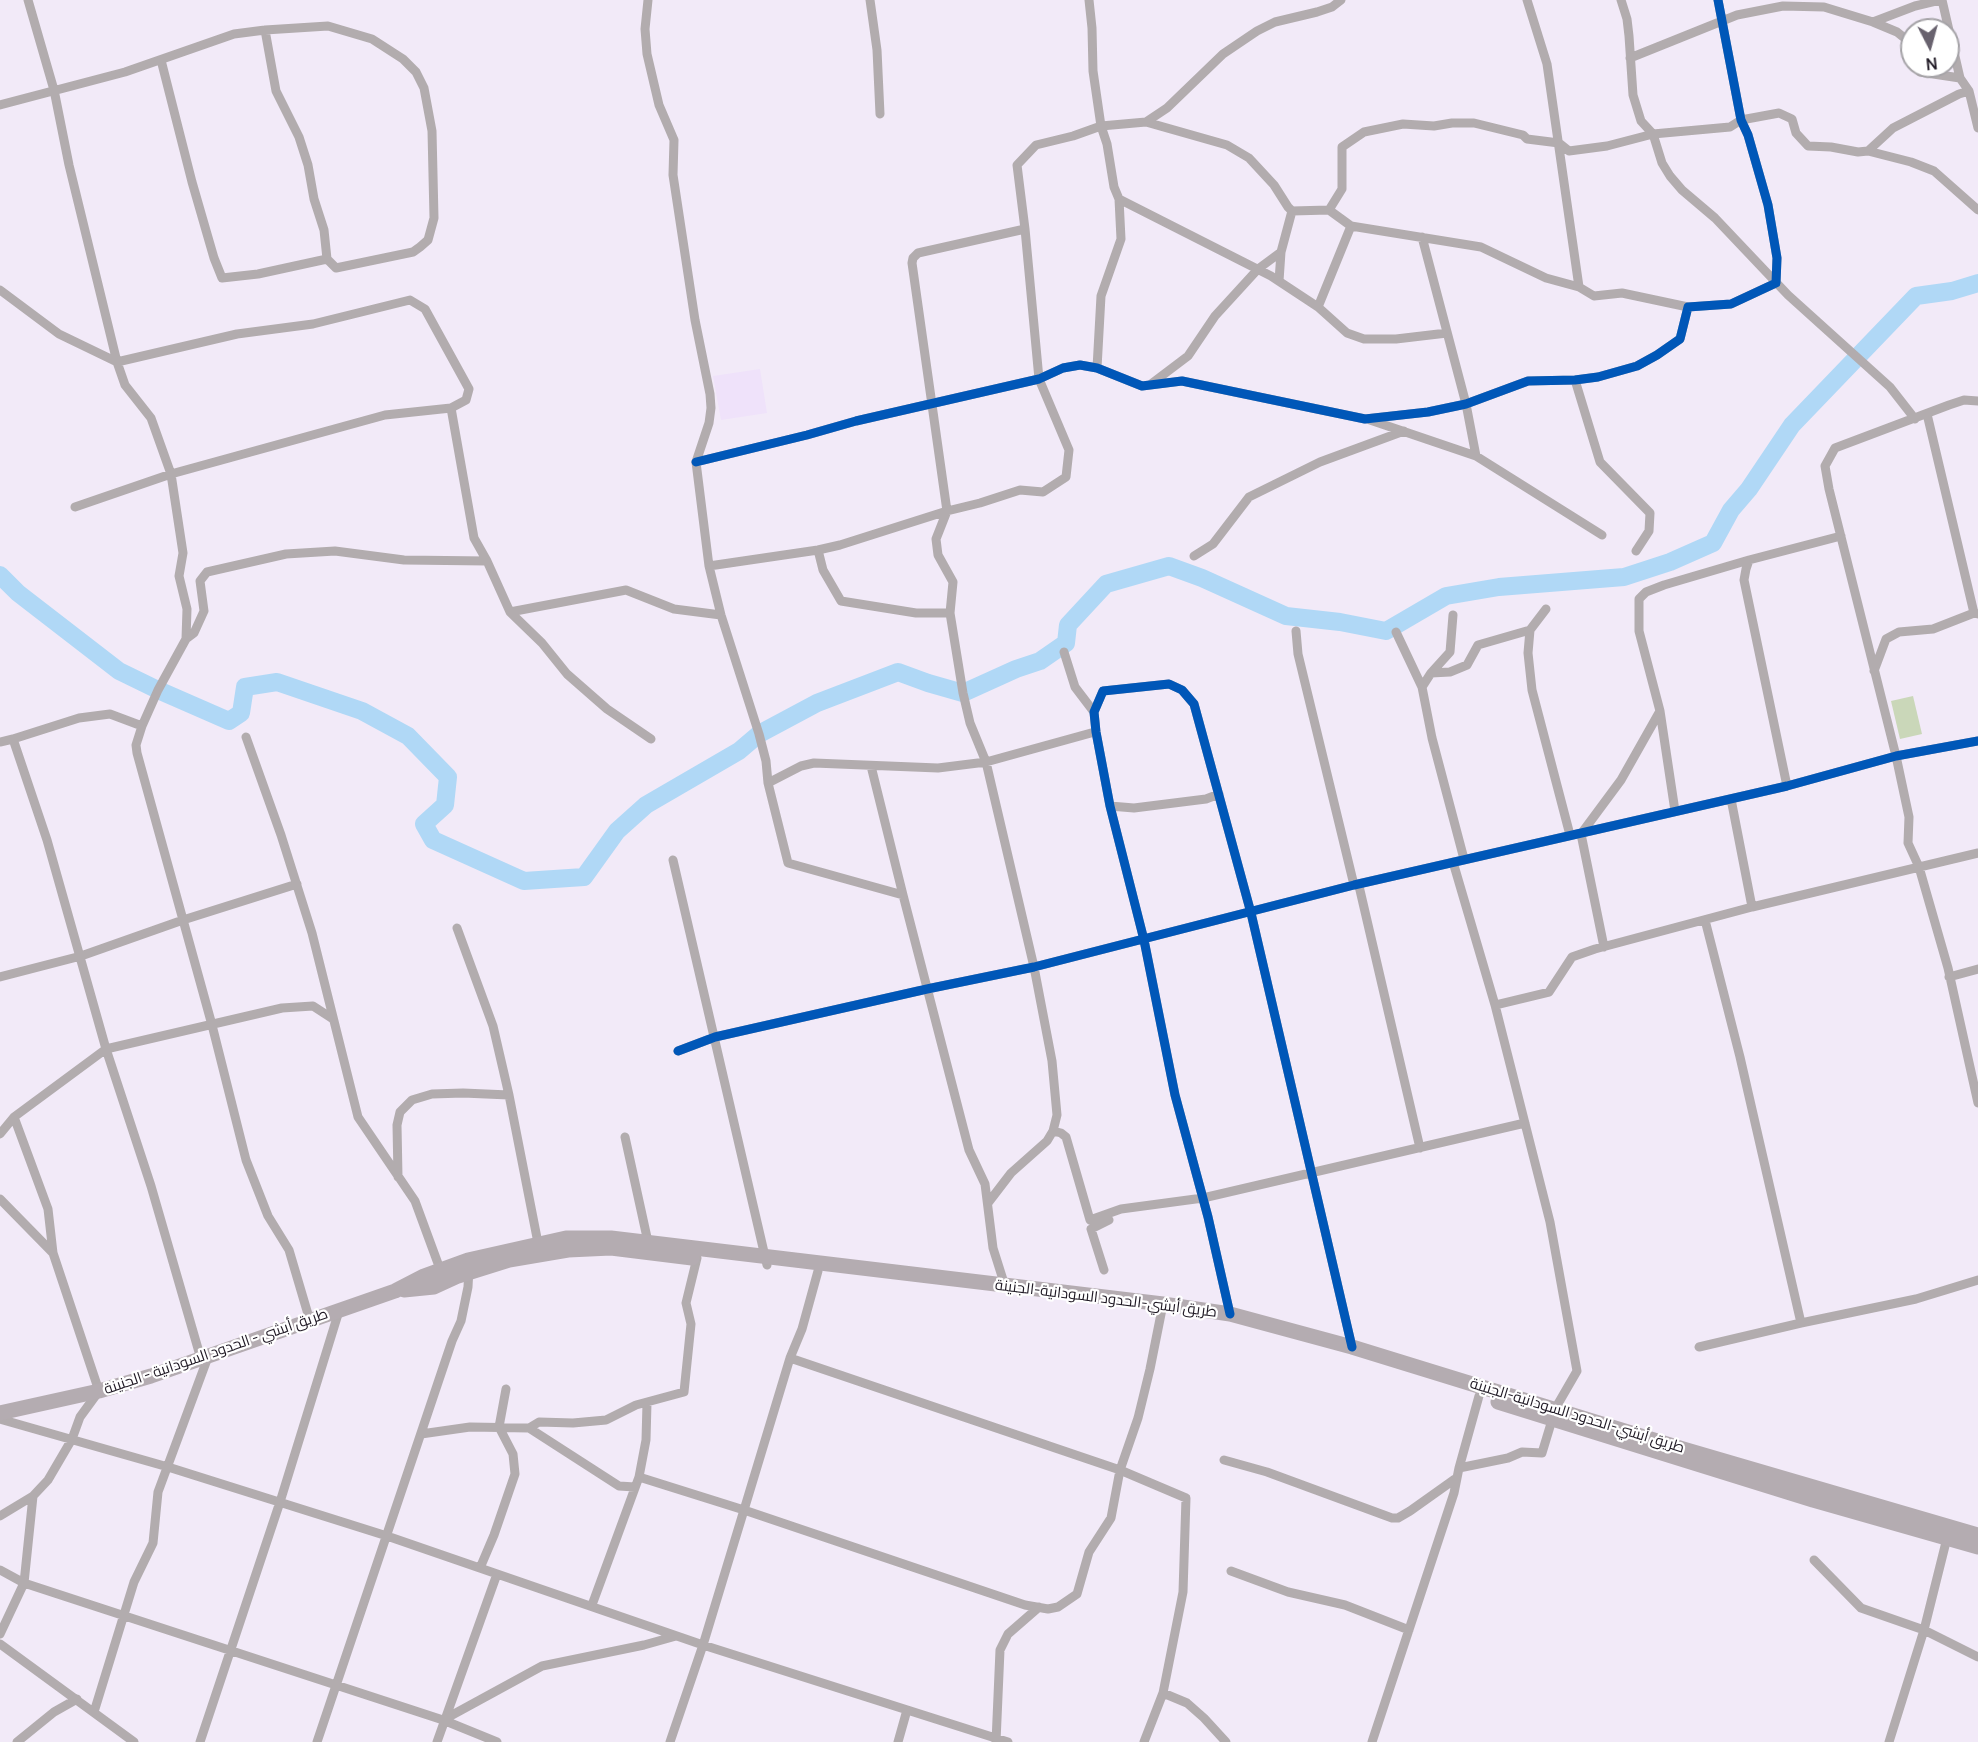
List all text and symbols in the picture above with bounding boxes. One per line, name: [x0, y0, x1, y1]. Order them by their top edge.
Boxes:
north arrow: [1900, 18, 1960, 78]
text: N: [1925, 52, 1939, 75]
street label: طريق أبشي-الحدود السودانية-الجنينة: [994, 1276, 1218, 1322]
street label: طريق أبشي - الحدود السودانية - الجنينة: [102, 1305, 330, 1399]
street label: طريق أبشي-الحدود السودانية-الجنينة: [1468, 1375, 1686, 1457]

